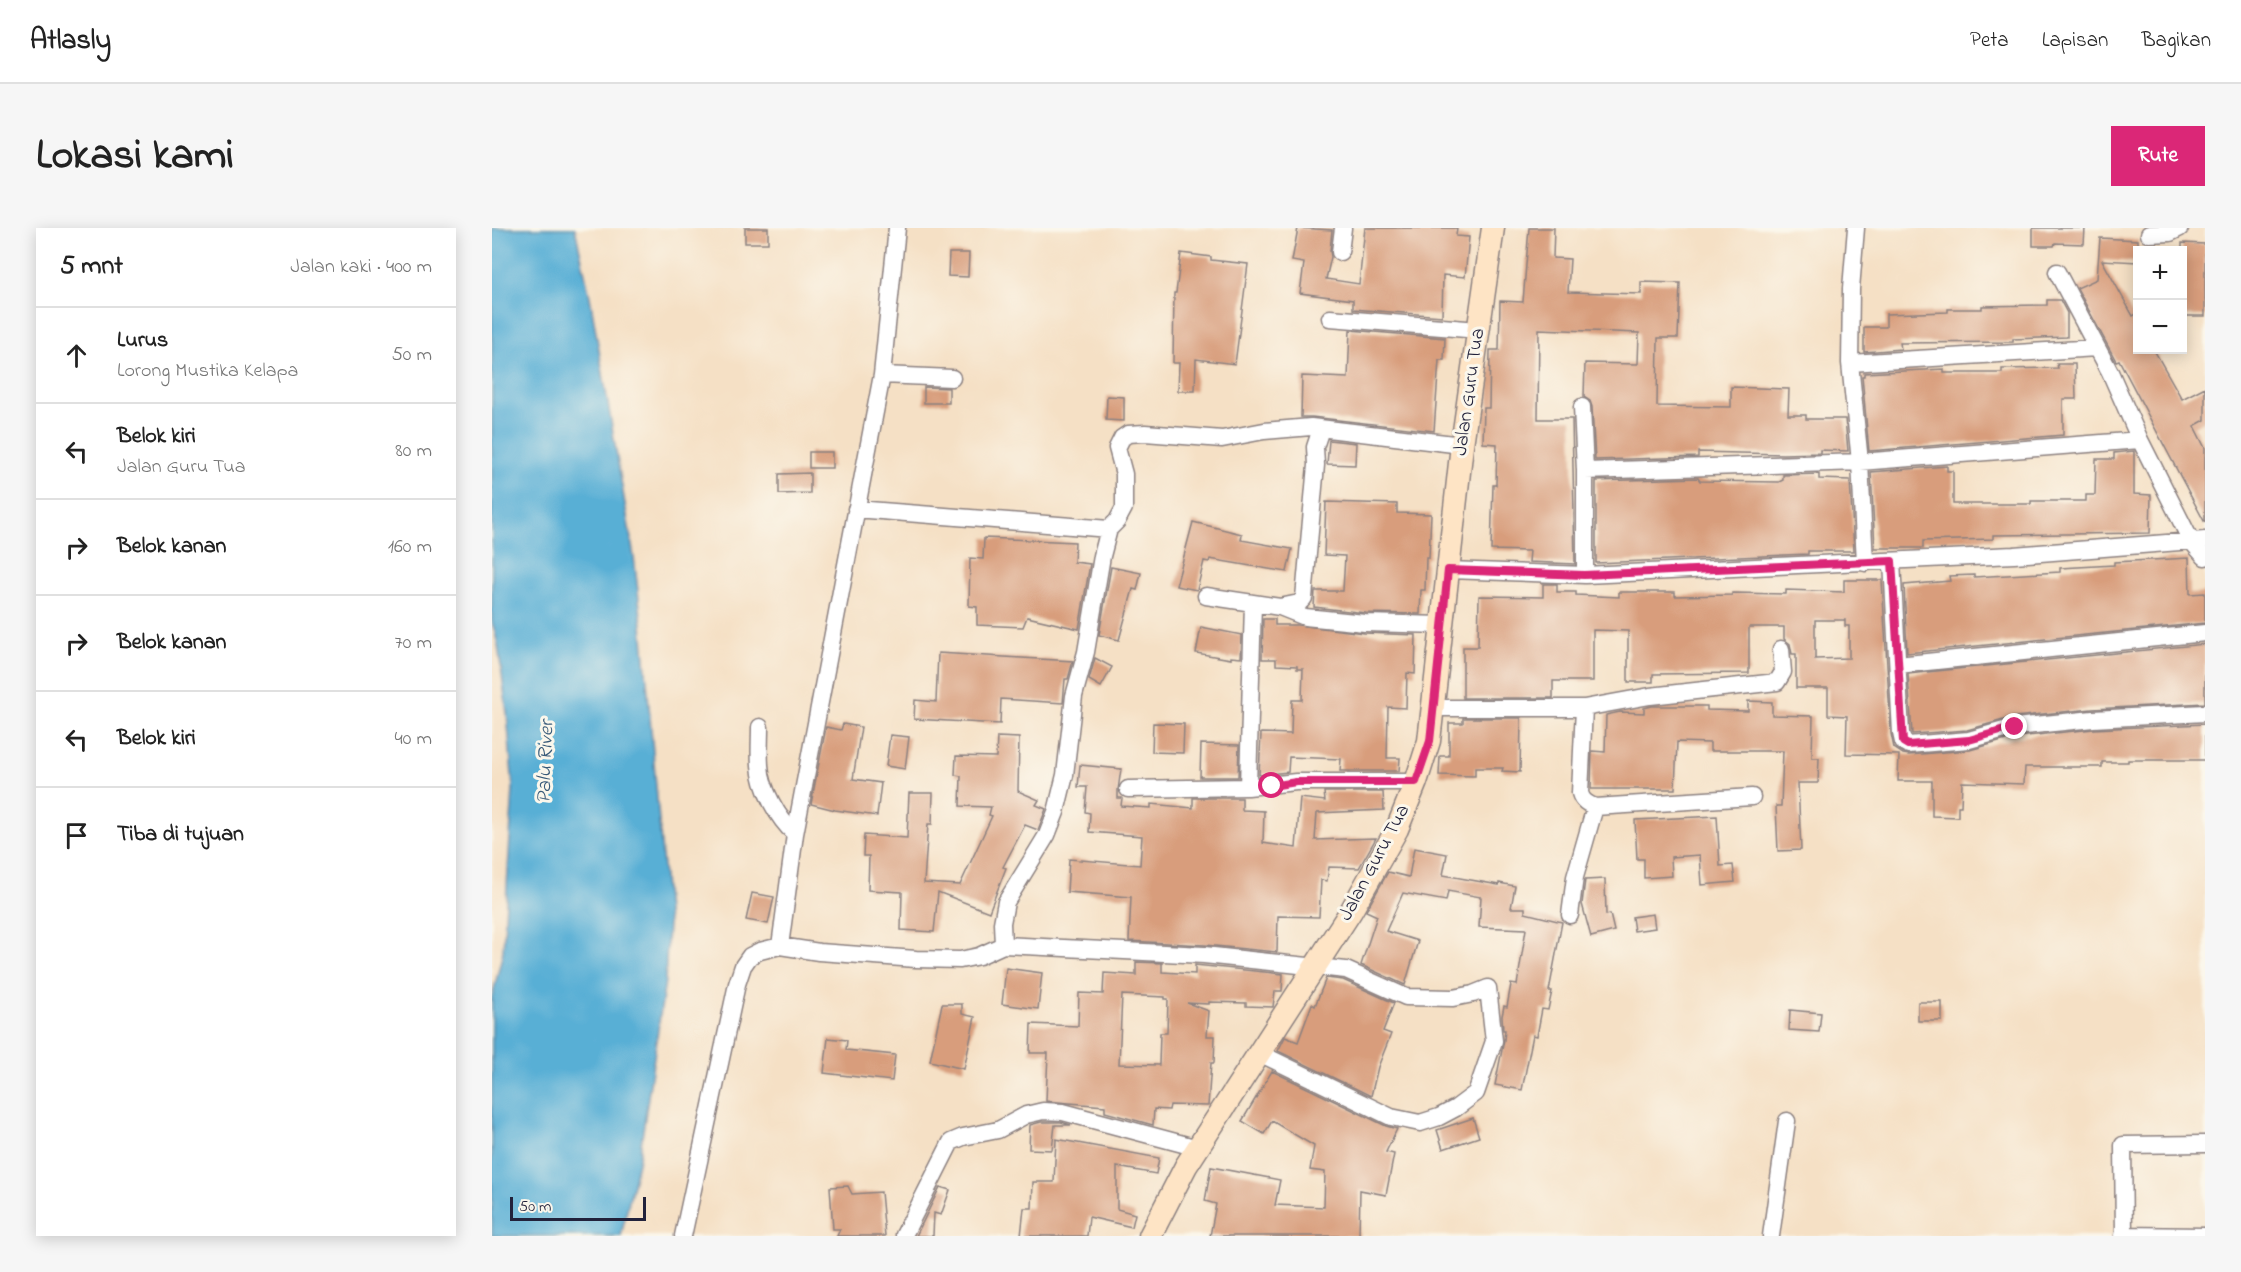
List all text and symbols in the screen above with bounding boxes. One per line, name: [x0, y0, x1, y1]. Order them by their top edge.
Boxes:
text: Atlasly: [30, 21, 111, 62]
text: Peta: [1970, 26, 2009, 56]
text: Lapisan: [2042, 26, 2108, 56]
text: Bagikan: [2141, 26, 2211, 56]
text: Lokasi kami: [36, 126, 234, 187]
button: Rute: [2111, 126, 2205, 186]
map controls: [2133, 246, 2187, 354]
button: +: [2133, 246, 2187, 300]
text: 5 mnt: [60, 248, 123, 286]
text: Jalan kaki · 400 m: [290, 253, 432, 282]
button: −: [2133, 300, 2187, 354]
text: Lurus: [117, 325, 168, 357]
street label: Jalan Guru Tua: [1447, 326, 1493, 458]
icon: ahead: [60, 339, 93, 372]
text: 50 m: [391, 341, 432, 370]
text: Lorong Mustika Kelapa: [117, 357, 298, 386]
text: Belok kiri: [117, 421, 196, 453]
icon: left: [60, 435, 93, 468]
text: 80 m: [395, 437, 432, 466]
text: Jalan Guru Tua: [117, 453, 246, 482]
icon: right: [60, 531, 93, 564]
text: Belok kanan: [117, 531, 226, 563]
text: 160 m: [388, 533, 432, 562]
icon: right: [60, 627, 93, 660]
text: Belok kanan: [117, 627, 226, 659]
text: 70 m: [395, 629, 432, 658]
route end: [2001, 713, 2027, 739]
water label: Palu River: [530, 718, 563, 804]
icon: left: [60, 723, 93, 756]
text: Belok kiri: [117, 723, 196, 755]
text: 40 m: [395, 725, 432, 754]
route start: [1258, 772, 1284, 798]
street label: Jalan Guru Tua: [1332, 799, 1418, 927]
icon: arrive: [60, 819, 93, 852]
text: Tiba di tujuan: [117, 819, 244, 851]
scale bar: [510, 1194, 646, 1222]
text: 50 m: [519, 1195, 551, 1219]

